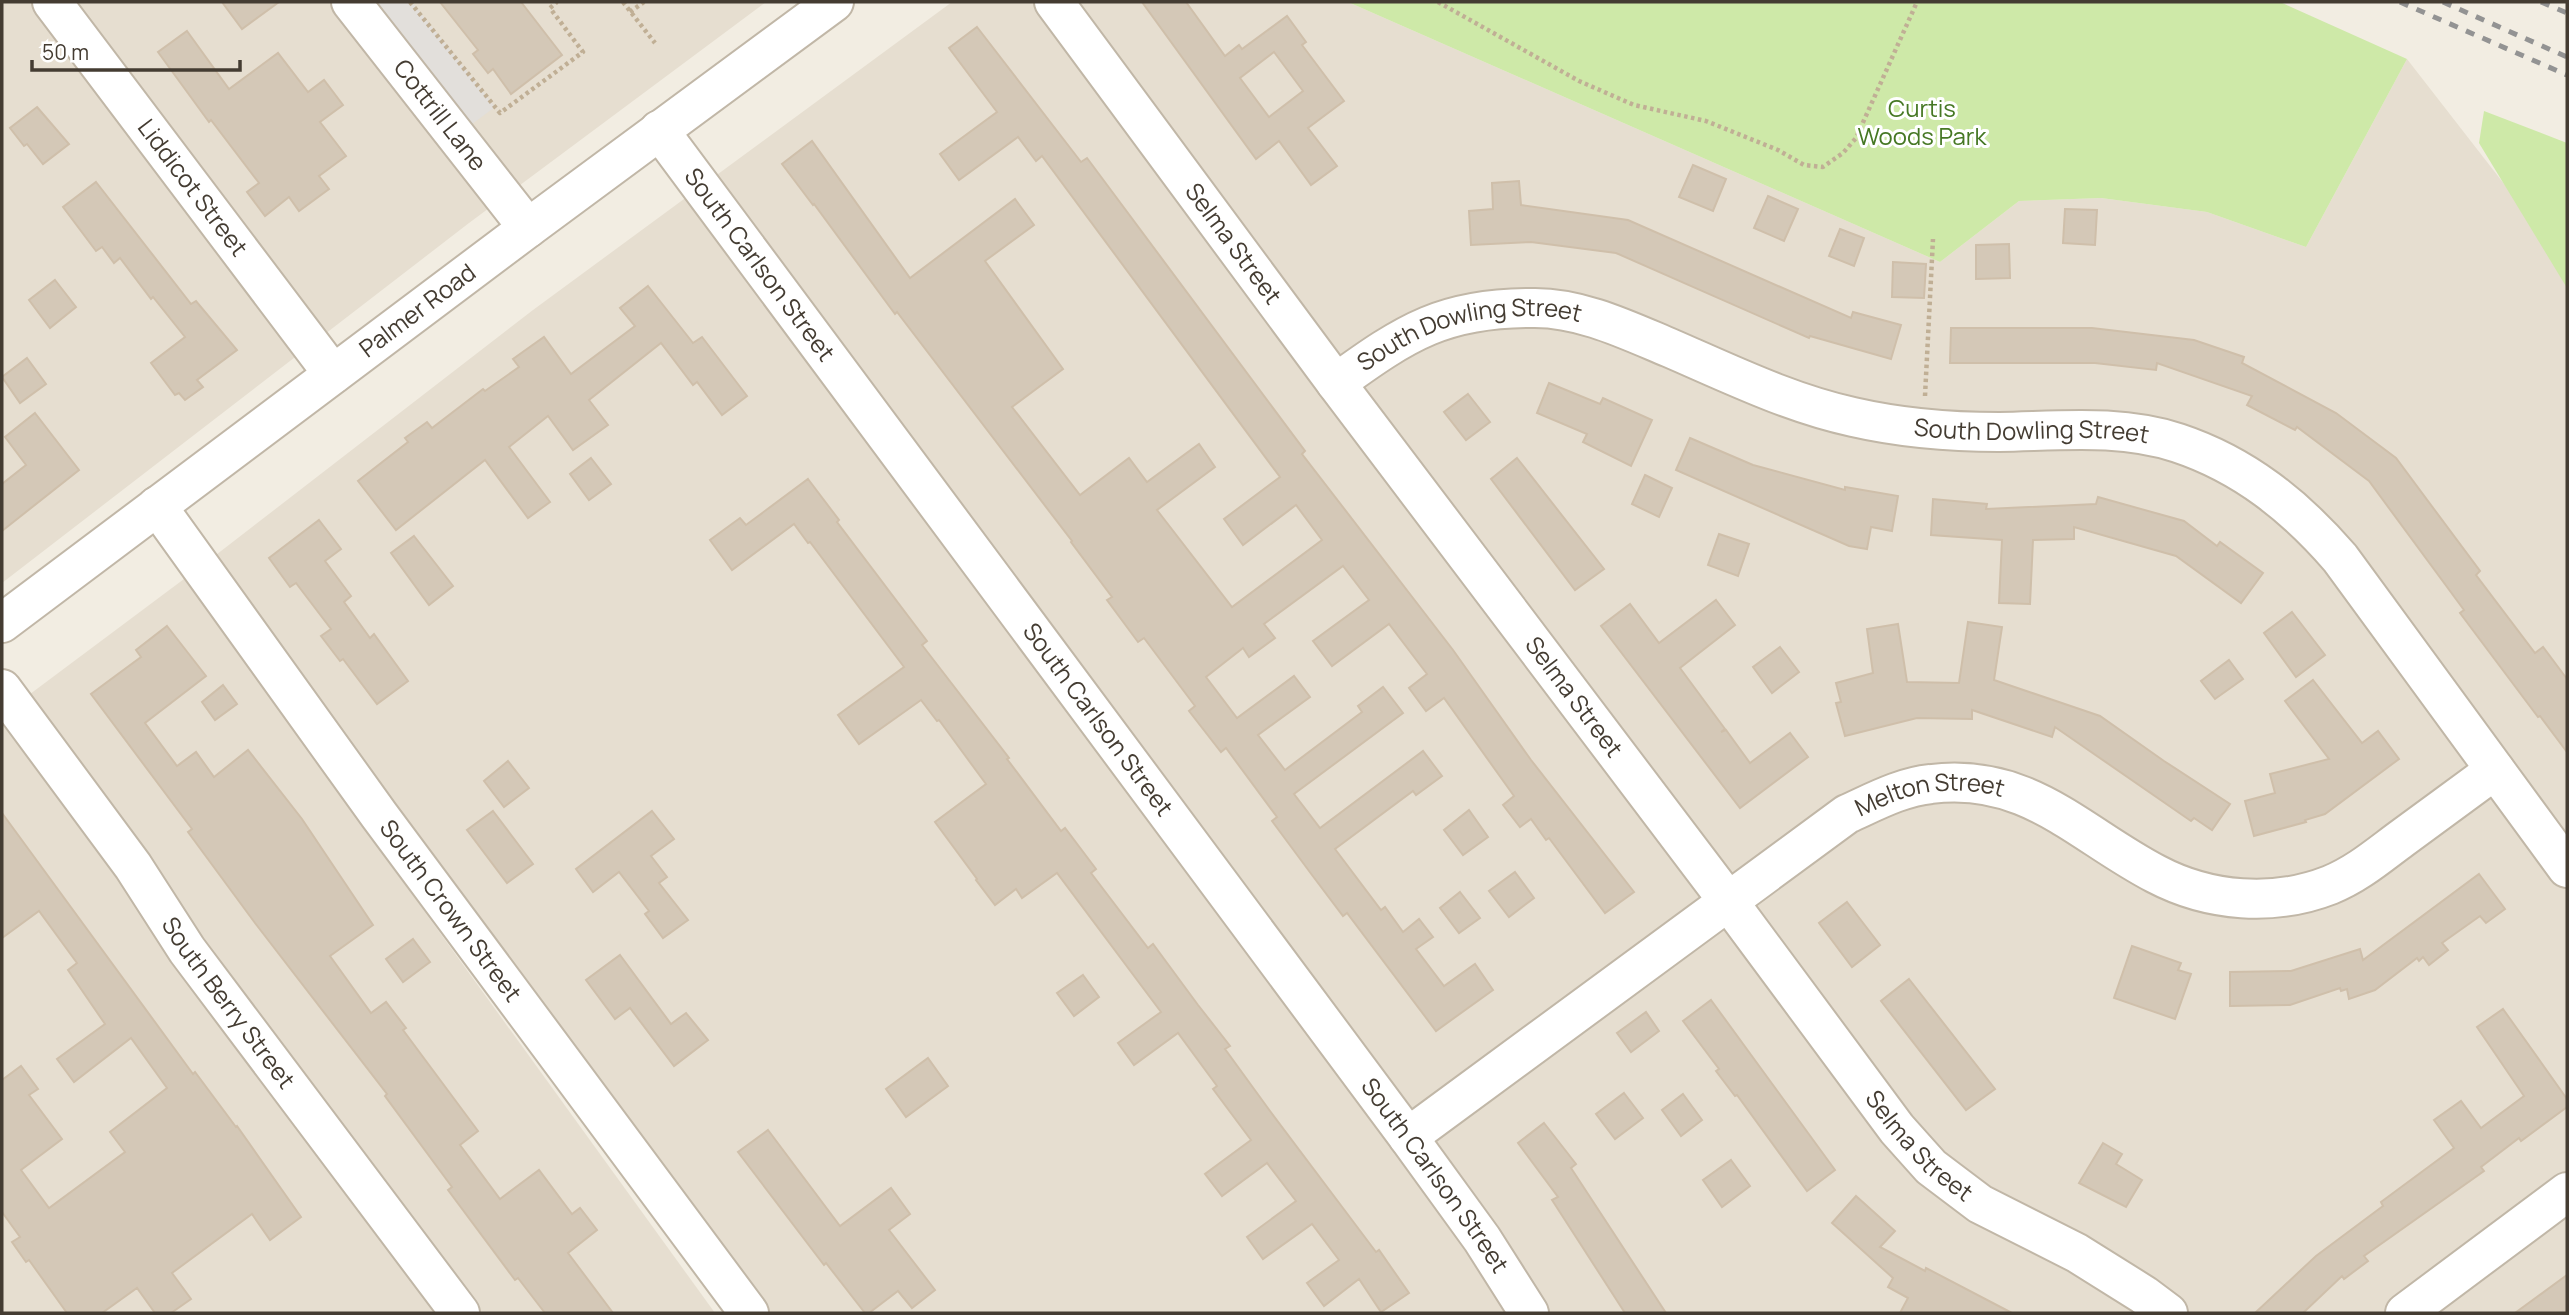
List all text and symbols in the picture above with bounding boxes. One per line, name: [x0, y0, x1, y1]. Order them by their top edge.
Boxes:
scale bar: [32, 28, 240, 72]
text: 50 m: [42, 38, 89, 66]
street label: Cottrill Lane: [387, 52, 495, 177]
park label: Curtis Woods Park: [1858, 91, 1988, 152]
street label: Liddicot Street: [131, 112, 256, 262]
street label: South Carlson Street: [678, 161, 843, 367]
street label: Selma Street: [1178, 176, 1290, 311]
street label: Palmer Road: [352, 255, 482, 364]
street label: South Dowling Street: [1350, 290, 1586, 378]
street label: South Dowling Street: [1912, 409, 2152, 450]
street label: South Carlson Street: [1016, 615, 1182, 822]
street label: Selma Street: [1518, 629, 1631, 763]
street label: Melton Street: [1849, 764, 2009, 823]
street label: South Crown Street: [373, 812, 530, 1008]
street label: South Berry Street: [155, 910, 303, 1095]
street label: South Carlson Street: [1354, 1070, 1517, 1279]
street label: Selma Street: [1859, 1083, 1980, 1208]

